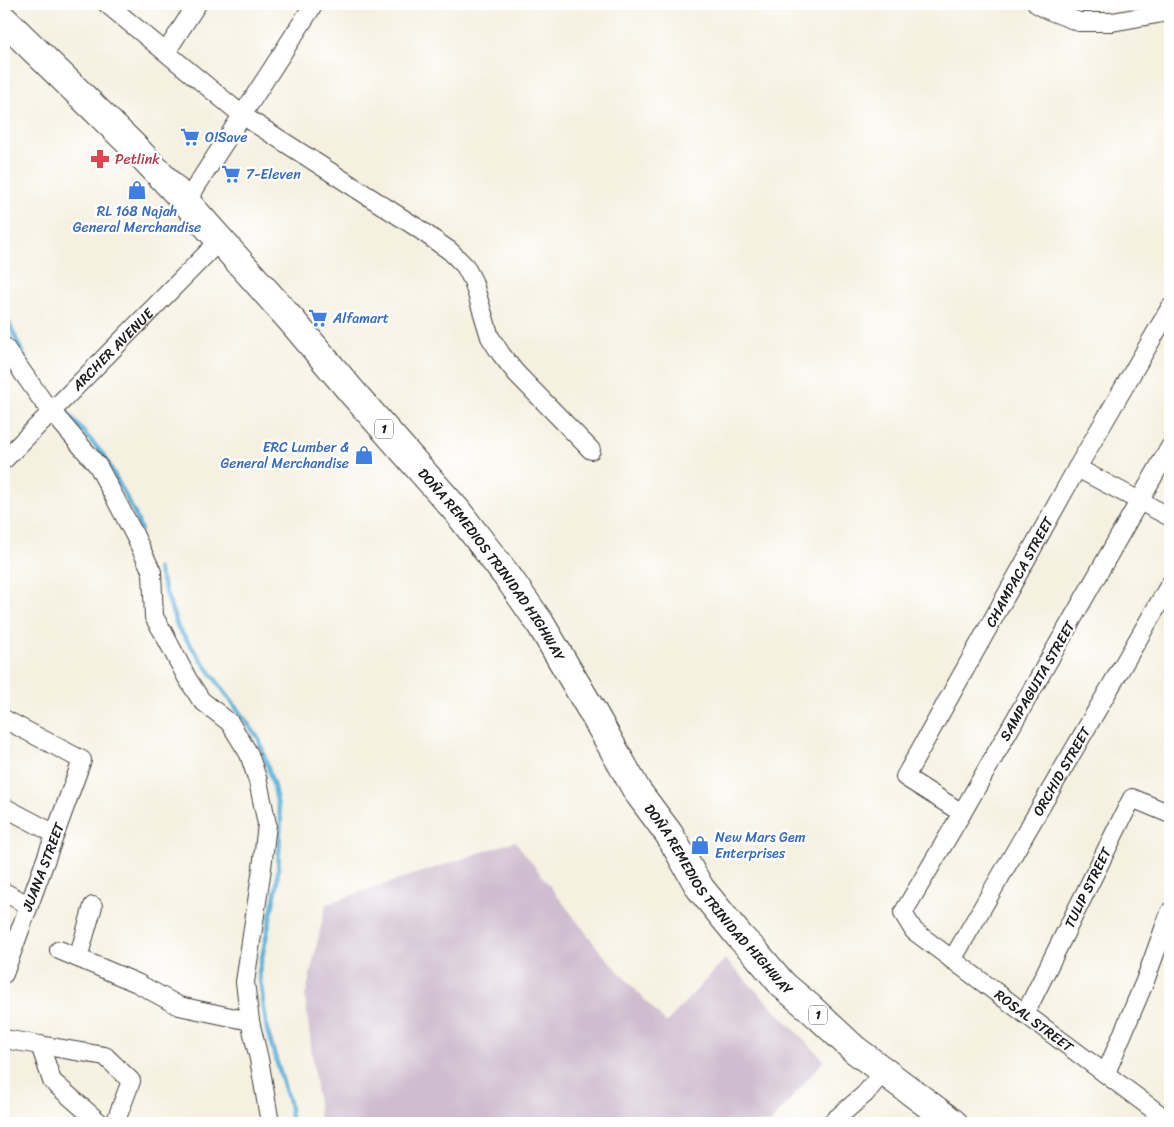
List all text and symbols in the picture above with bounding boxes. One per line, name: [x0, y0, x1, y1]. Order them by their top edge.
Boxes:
place label: O!Save: [205, 125, 247, 150]
supermarket icon: O!Save: [179, 126, 201, 148]
place label: Petlink: [115, 147, 160, 172]
pharmacy icon: Petlink: [89, 148, 111, 170]
place label: 7-Eleven: [246, 162, 301, 187]
supermarket icon: 7-Eleven: [220, 163, 242, 185]
shop icon: RL 168 Najah General Merchandise: [126, 179, 148, 201]
place label: RL 168 Najah General Merchandise: [73, 199, 201, 240]
street label: ARCHER AVENUE: [65, 301, 161, 398]
place label: Alfamart: [332, 306, 389, 331]
supermarket icon: Alfamart: [307, 307, 329, 329]
road number: 1: [375, 419, 393, 438]
place label: ERC Lumber & General Merchandise: [221, 435, 349, 476]
shop icon: ERC Lumber & General Merchandise: [353, 444, 375, 466]
street label: DOÑA REMEDIOS TRINIDAD HIGHWAY: [411, 462, 572, 666]
street label: CHAMPACA STREET: [979, 511, 1061, 632]
street label: SAMPAGUITA STREET: [993, 616, 1083, 746]
street label: ORCHID STREET: [1026, 721, 1098, 821]
street label: DOÑA REMEDIOS TRINIDAD HIGHWAY: [637, 798, 799, 1002]
street label: JUANA STREET: [15, 818, 72, 916]
place label: New Mars Gem Enterprises: [715, 825, 806, 866]
shop icon: New Mars Gem Enterprises: [689, 834, 711, 856]
street label: TULIP STREET: [1057, 842, 1119, 933]
street label: ROSAL STREET: [989, 983, 1080, 1060]
road number: 1: [809, 1006, 827, 1024]

